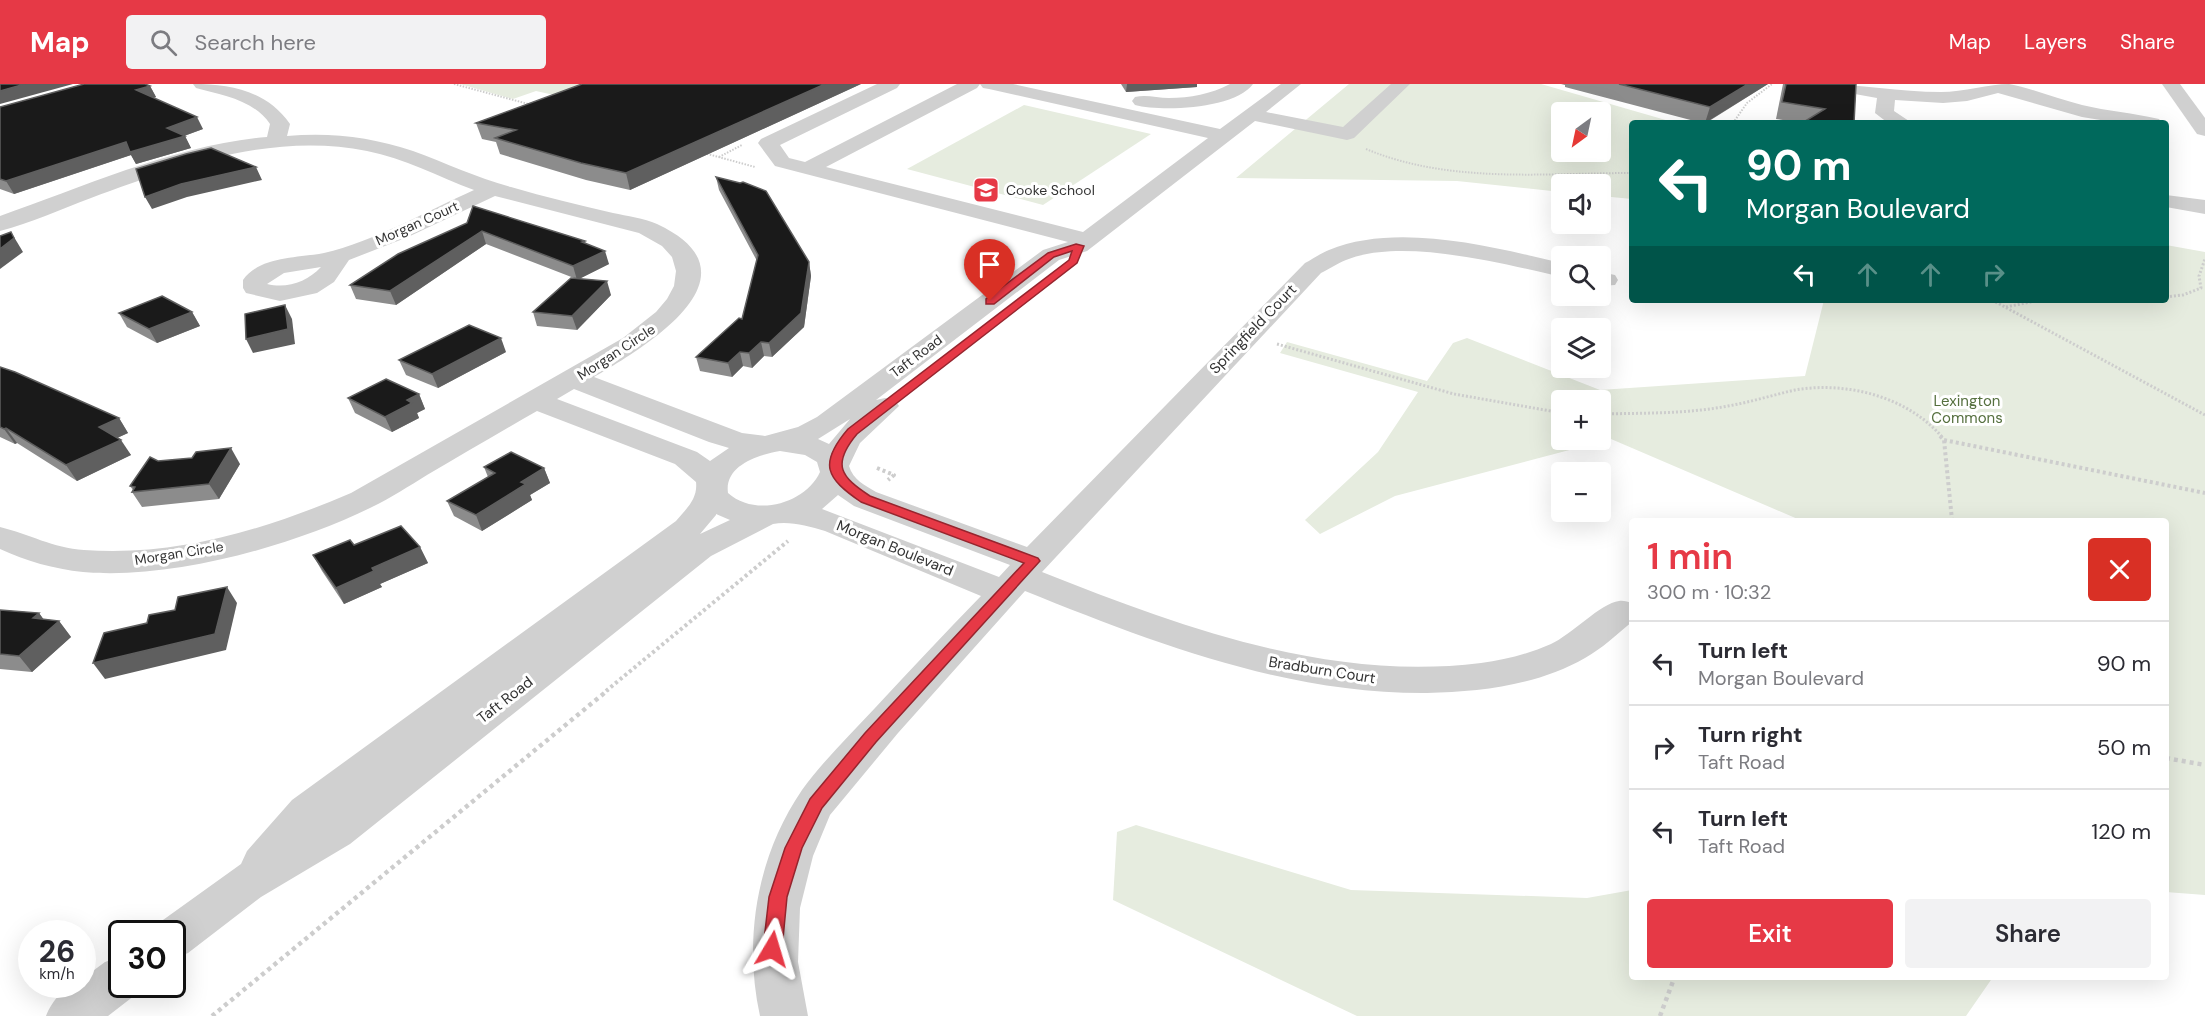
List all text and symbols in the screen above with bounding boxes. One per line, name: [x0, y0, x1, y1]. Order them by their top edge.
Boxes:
search box: [126, 15, 546, 69]
text: Map: [30, 24, 90, 61]
icon: search: [147, 26, 180, 59]
text: Search here: [195, 28, 316, 57]
text: Map: [1949, 28, 1991, 56]
text: Layers: [2024, 28, 2087, 56]
text: Share: [2120, 28, 2175, 56]
north arrow: [1551, 102, 1611, 162]
map controls: [1551, 102, 1611, 522]
text: 90 m: [1746, 138, 1852, 193]
icon: left: [1647, 144, 1725, 222]
button: sound: [1551, 174, 1611, 234]
school or university icon: Cooke School: [971, 175, 1001, 205]
place label: Cooke School: [1006, 181, 1095, 199]
text: Morgan Boulevard: [1746, 191, 1970, 226]
street label: Morgan Court: [373, 197, 461, 249]
pin: [964, 239, 1015, 301]
button: search: [1551, 246, 1611, 306]
icon: arrive: [973, 248, 1006, 281]
icon: left: [1788, 258, 1821, 291]
icon: ahead: [1851, 258, 1884, 291]
icon: ahead: [1914, 258, 1947, 291]
icon: right: [1977, 258, 2010, 291]
street label: Springfield Court: [1205, 280, 1301, 378]
button: layers: [1551, 318, 1611, 378]
street label: Morgan Circle: [573, 320, 659, 384]
street label: Taft Road: [886, 330, 946, 382]
button: +: [1551, 390, 1611, 450]
park label: Lexington Commons: [1931, 391, 2003, 428]
button: −: [1551, 462, 1611, 522]
street label: Morgan Boulevard: [834, 515, 956, 581]
text: 1 min: [1647, 533, 1733, 580]
street label: Morgan Circle: [133, 537, 225, 569]
button: close: [2088, 538, 2151, 601]
text: 300 m · 10:32: [1647, 579, 1771, 605]
text: Turn left: [1698, 636, 1788, 665]
icon: left: [1647, 647, 1680, 680]
text: 90 m: [2097, 649, 2151, 678]
street label: Bradburn Court: [1267, 652, 1377, 688]
text: Morgan Boulevard: [1698, 665, 1864, 691]
street label: Taft Road: [473, 672, 537, 728]
text: Turn right: [1698, 720, 1803, 749]
icon: right: [1647, 731, 1680, 764]
text: 50 m: [2097, 733, 2151, 762]
text: Taft Road: [1698, 749, 1785, 775]
text: Turn left: [1698, 804, 1788, 833]
icon: left: [1647, 815, 1680, 848]
text: 120 m: [2091, 817, 2151, 846]
text: Taft Road: [1698, 833, 1785, 859]
button: Exit: [1647, 899, 1893, 968]
button: Share: [1905, 899, 2151, 968]
position arrow: [740, 917, 804, 981]
speed limit sign: 30: [108, 920, 186, 998]
text: 26: [39, 932, 75, 971]
text: km/h: [39, 964, 75, 984]

